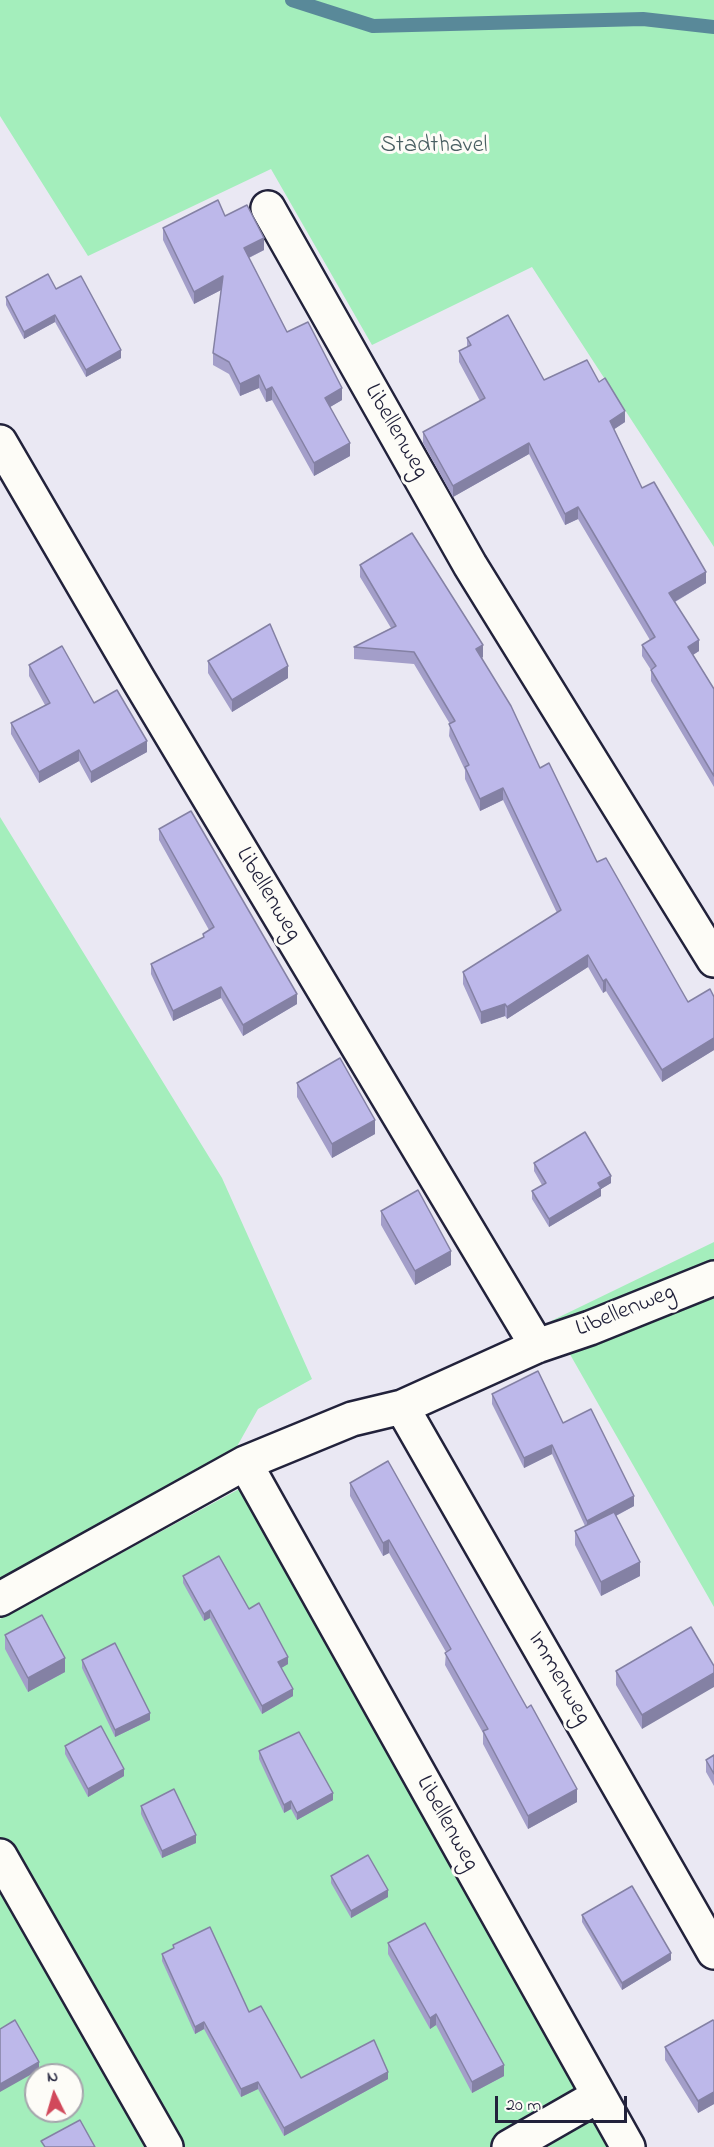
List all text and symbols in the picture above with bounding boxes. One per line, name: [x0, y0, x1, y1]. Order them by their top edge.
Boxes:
park label: Stadthavel: [380, 133, 488, 161]
street label: Libellenweg: [356, 380, 434, 484]
street label: Libellenweg: [228, 843, 306, 947]
street label: Libellenweg: [572, 1279, 680, 1345]
street label: Immenweg: [520, 1627, 596, 1731]
street label: Libellenweg: [408, 1771, 484, 1877]
north arrow: [24, 2063, 84, 2123]
text: N: [46, 2065, 59, 2089]
scale bar: [498, 2084, 630, 2122]
text: 20 m: [506, 2093, 541, 2119]

